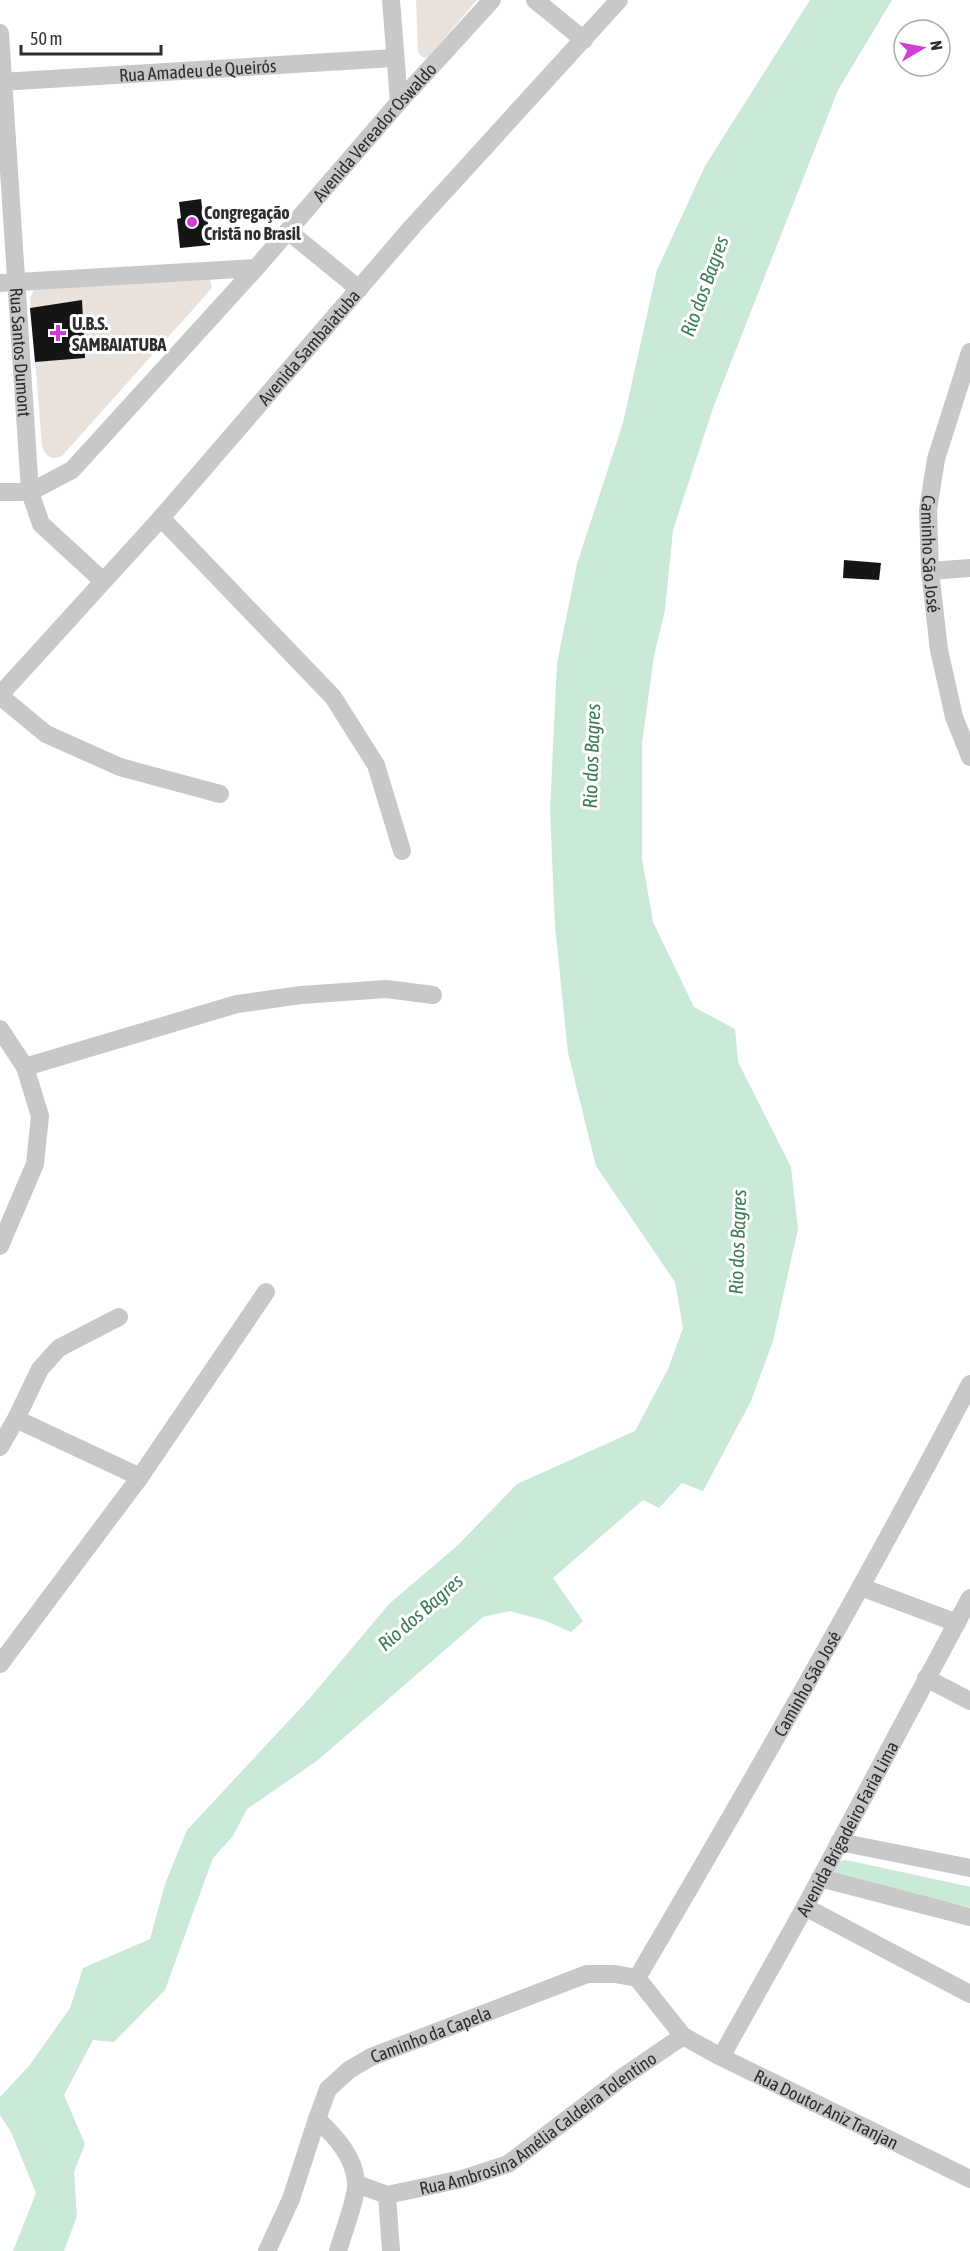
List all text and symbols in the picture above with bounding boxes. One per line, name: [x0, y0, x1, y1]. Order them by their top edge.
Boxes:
scale bar: [21, 18, 160, 56]
north arrow: [892, 18, 952, 78]
text: 50 m: [30, 28, 62, 49]
text: N: [927, 39, 946, 52]
street label: Rua Amadeu de Queirós: [118, 55, 277, 85]
street label: Avenida Vereador Oswaldo: [308, 58, 440, 205]
place label: Congregação Cristã no Brasil: [204, 202, 301, 244]
marker: Congregação Cristã no Brasil: [185, 215, 199, 229]
water label: Rio dos Bagres: [675, 233, 733, 339]
street label: Avenida Sambaiatuba: [253, 285, 364, 409]
street label: Rua Santos Dumont: [6, 287, 36, 418]
place label: U.B.S. SAMBAIATUBA: [72, 313, 167, 355]
marker: U.B.S. SAMBAIATUBA: [49, 324, 67, 342]
street label: Caminho São José: [917, 494, 945, 614]
water label: Rio dos Bagres: [578, 703, 604, 809]
water label: Rio dos Bagres: [724, 1189, 750, 1295]
water label: Rio dos Bagres: [373, 1569, 467, 1655]
street label: Caminho São José: [769, 1627, 845, 1740]
street label: Avenida Brigadeiro Faria Lima: [792, 1737, 902, 1920]
street label: Caminho da Capela: [367, 2001, 494, 2067]
street label: Rua Ambrosina Amélia Caldeira Tolentino: [417, 2047, 660, 2198]
street label: Rua Doutor Aniz Tranjan: [751, 2065, 902, 2153]

